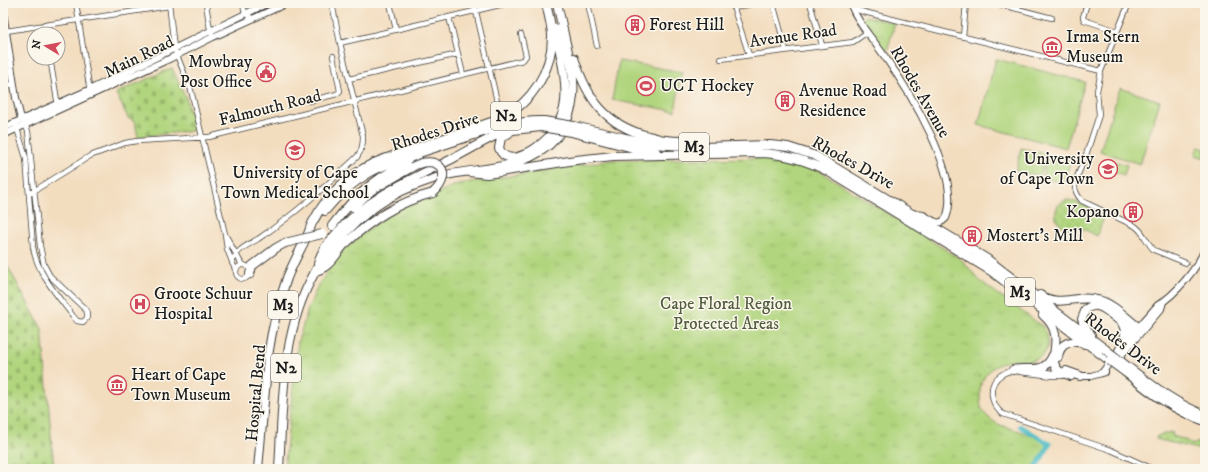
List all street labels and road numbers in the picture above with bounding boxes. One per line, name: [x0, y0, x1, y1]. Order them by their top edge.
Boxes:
street label: Avenue Road: [748, 19, 839, 53]
street label: Main Road: [101, 30, 178, 83]
street label: Rhodes Avenue: [885, 42, 955, 142]
street label: Falmouth Road: [217, 85, 324, 131]
road number: N2: [491, 102, 521, 130]
street label: Rhodes Drive: [388, 107, 482, 157]
street label: Rhodes Drive: [808, 131, 898, 195]
road number: M3: [679, 133, 709, 161]
road number: M3: [1005, 278, 1035, 306]
road number: M3: [268, 291, 298, 319]
street label: Rhodes Drive: [1080, 308, 1166, 380]
street label: Hospital Bend: [241, 343, 271, 442]
road number: N2: [271, 354, 301, 382]

